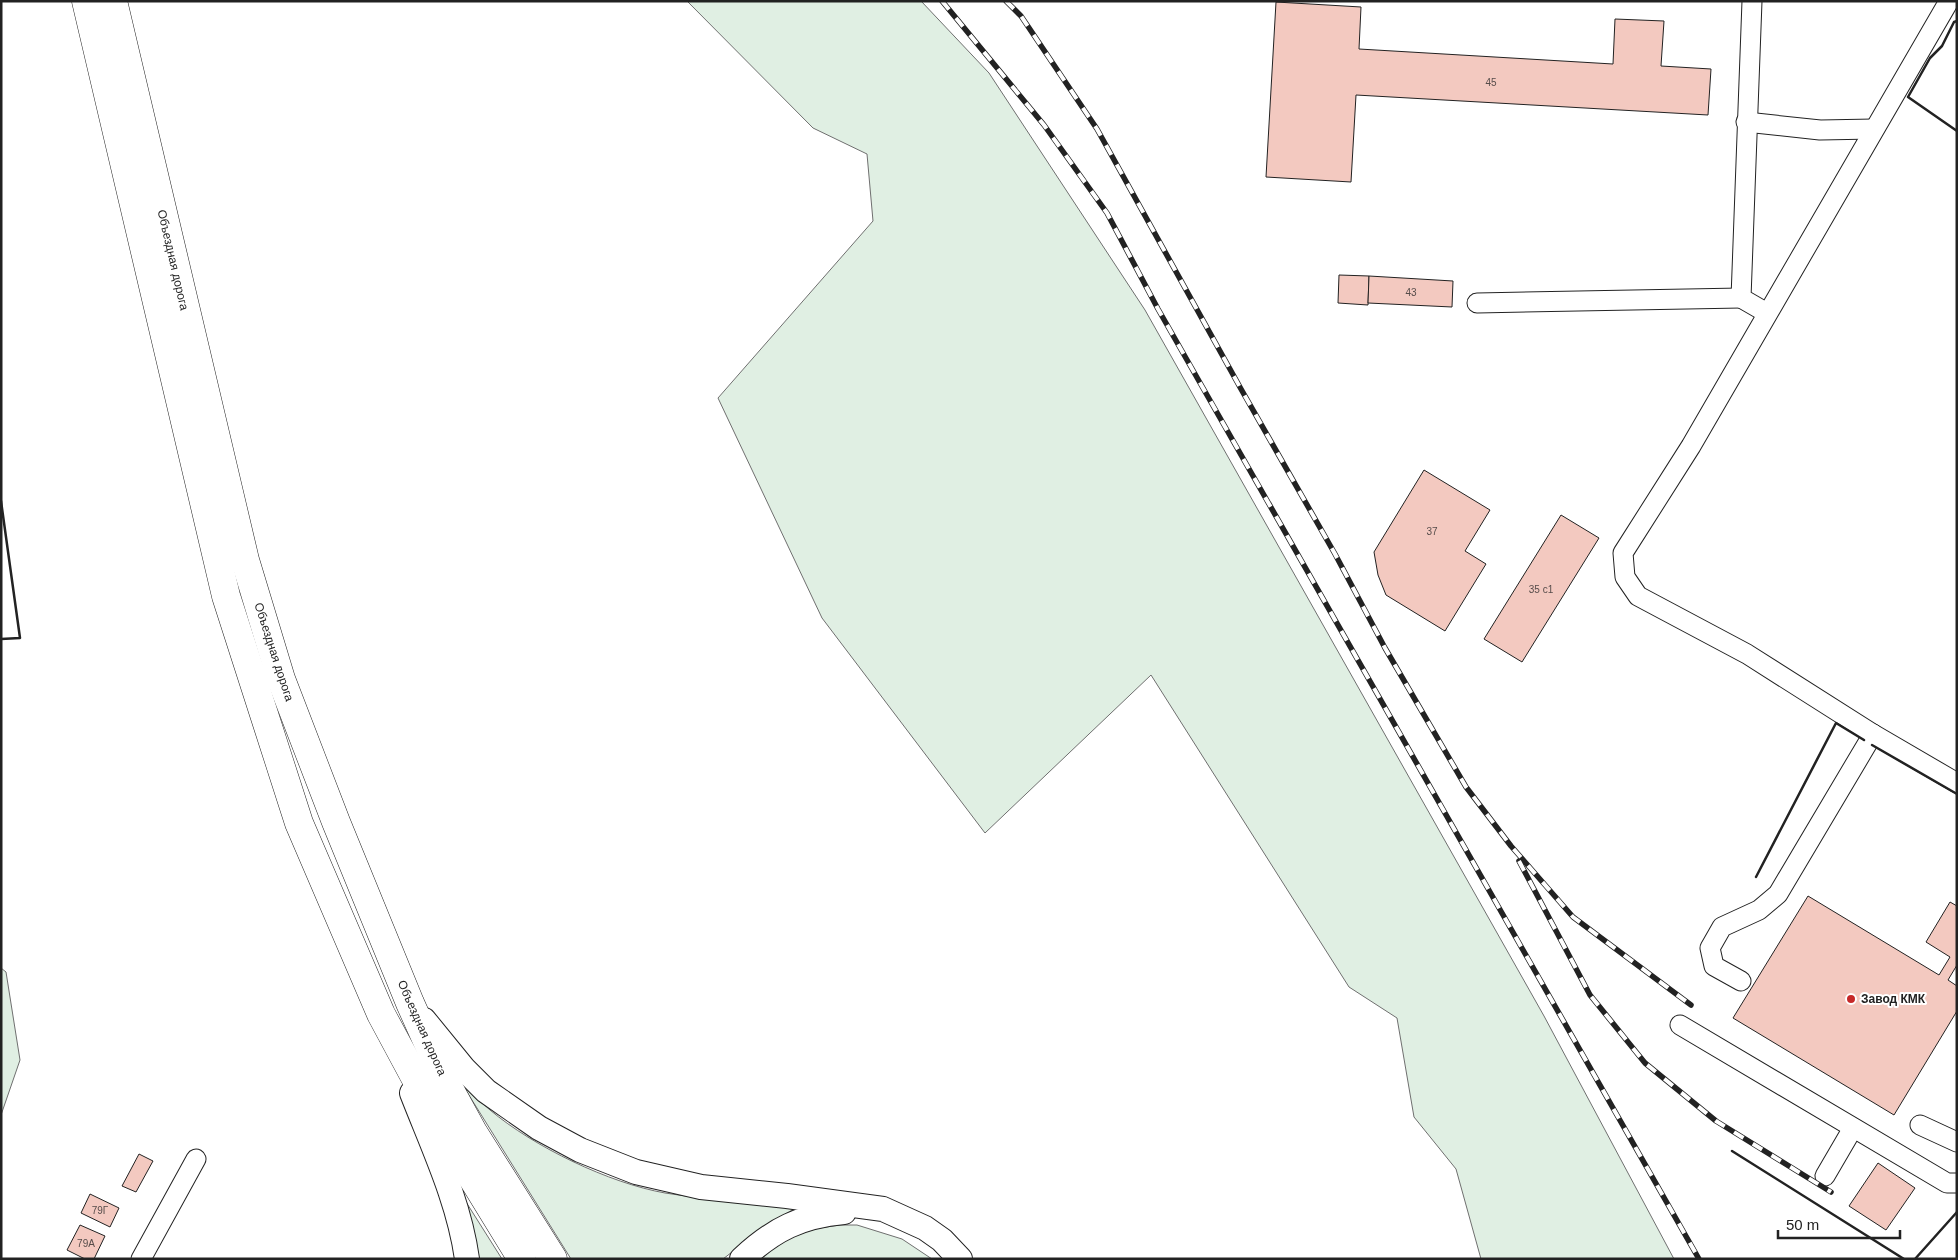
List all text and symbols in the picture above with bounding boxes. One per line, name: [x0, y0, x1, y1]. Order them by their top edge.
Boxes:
house number: 45: [1485, 77, 1497, 88]
street label: Объездная дорога: [155, 208, 191, 312]
house number: 43: [1405, 287, 1417, 298]
house number: 37: [1426, 526, 1438, 537]
house number: 35 с1: [1529, 584, 1554, 595]
street label: Объездная дорога: [251, 601, 297, 703]
street label: Объездная дорога: [395, 978, 449, 1078]
place label: Завод КМК: [1861, 992, 1926, 1006]
marker: Завод КМК: [1845, 993, 1857, 1005]
house number: 79Г: [92, 1205, 109, 1216]
scale bar: [1778, 1208, 1900, 1240]
text: 50 m: [1786, 1216, 1819, 1233]
house number: 79А: [77, 1238, 95, 1249]

